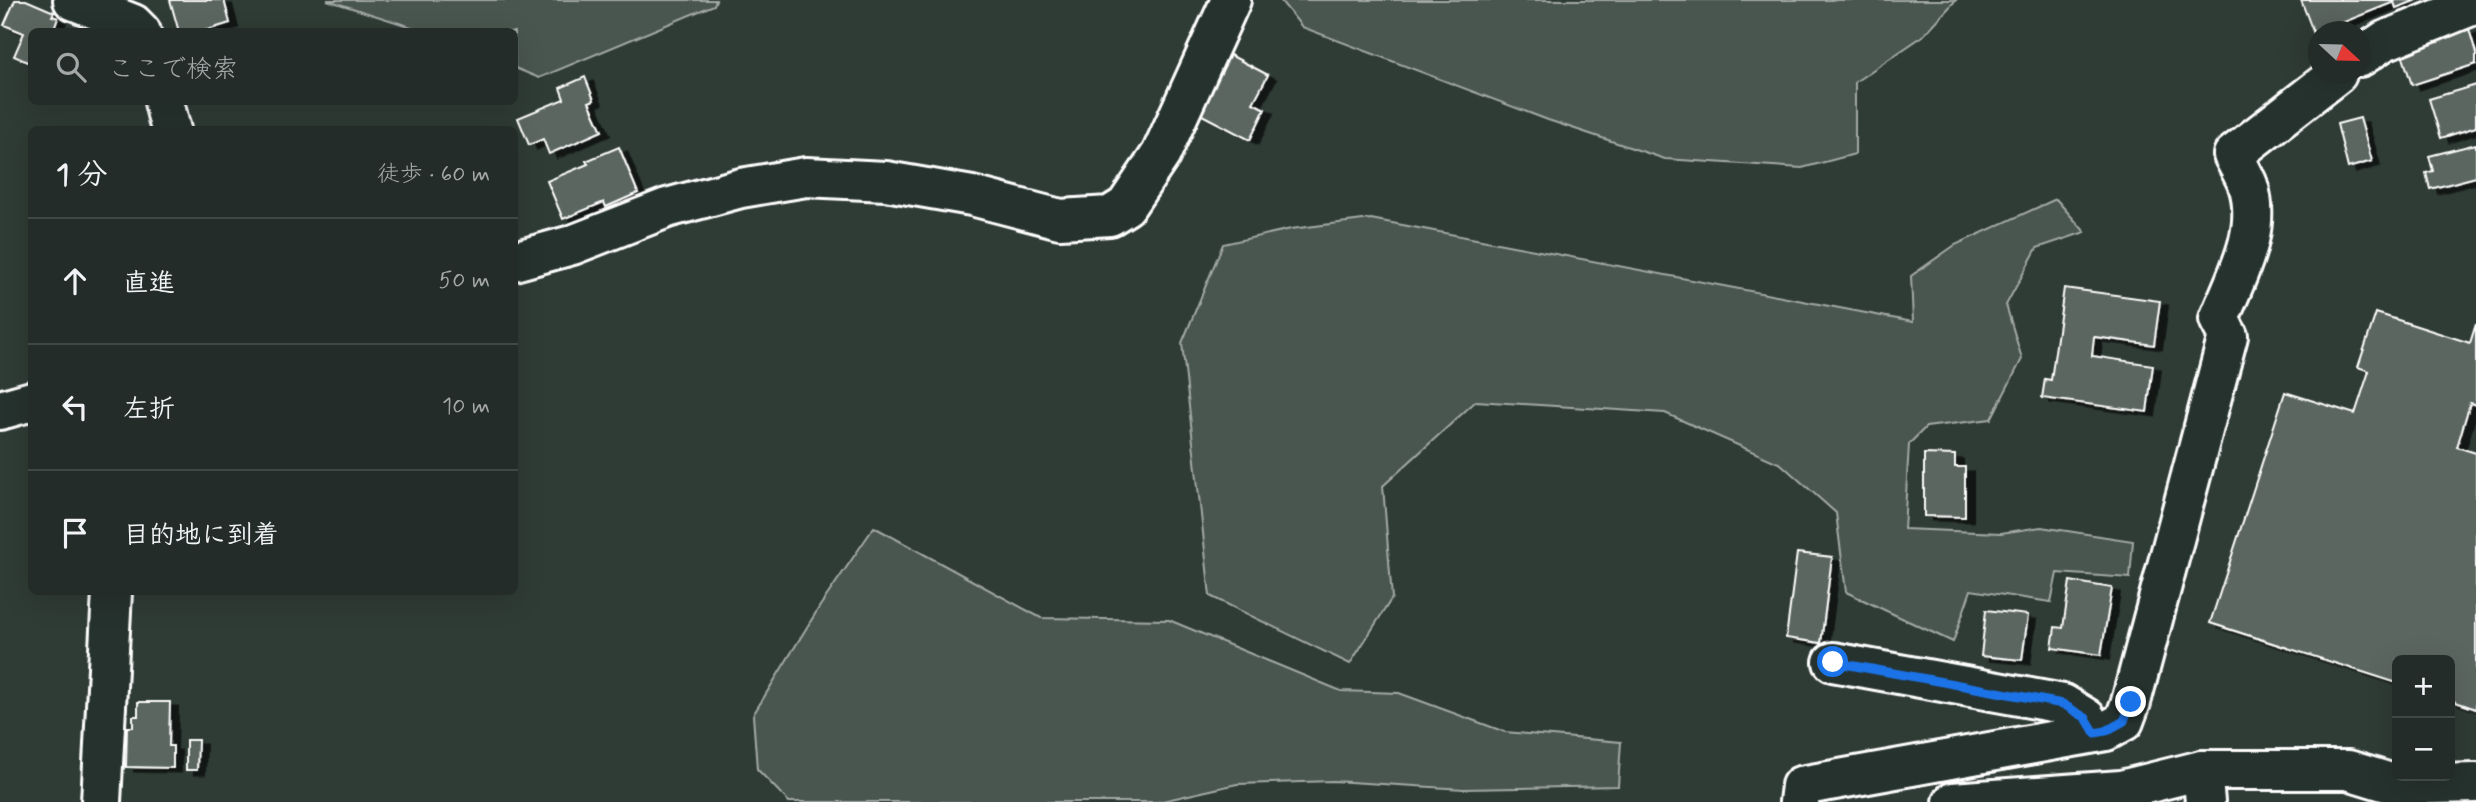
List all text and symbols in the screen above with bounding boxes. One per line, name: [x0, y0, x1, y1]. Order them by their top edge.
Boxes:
north arrow: [2308, 21, 2371, 84]
search box: [28, 28, 518, 105]
icon: search: [52, 48, 90, 86]
text: ここで検索: [108, 53, 238, 87]
text: 1 分: [56, 156, 108, 195]
text: 徒歩 · 60 m: [377, 160, 490, 190]
icon: ahead: [56, 262, 94, 300]
text: 50 m: [439, 266, 490, 296]
text: 直進: [123, 267, 175, 301]
icon: left: [56, 388, 94, 426]
text: 10 m: [442, 392, 490, 422]
text: 左折: [123, 393, 175, 427]
icon: arrive: [56, 514, 94, 552]
text: 目的地に到着: [123, 519, 279, 553]
route start: [1817, 646, 1848, 677]
map controls: [2392, 655, 2455, 781]
button: +: [2392, 655, 2455, 718]
route end: [2115, 686, 2146, 717]
button: −: [2392, 718, 2455, 781]

